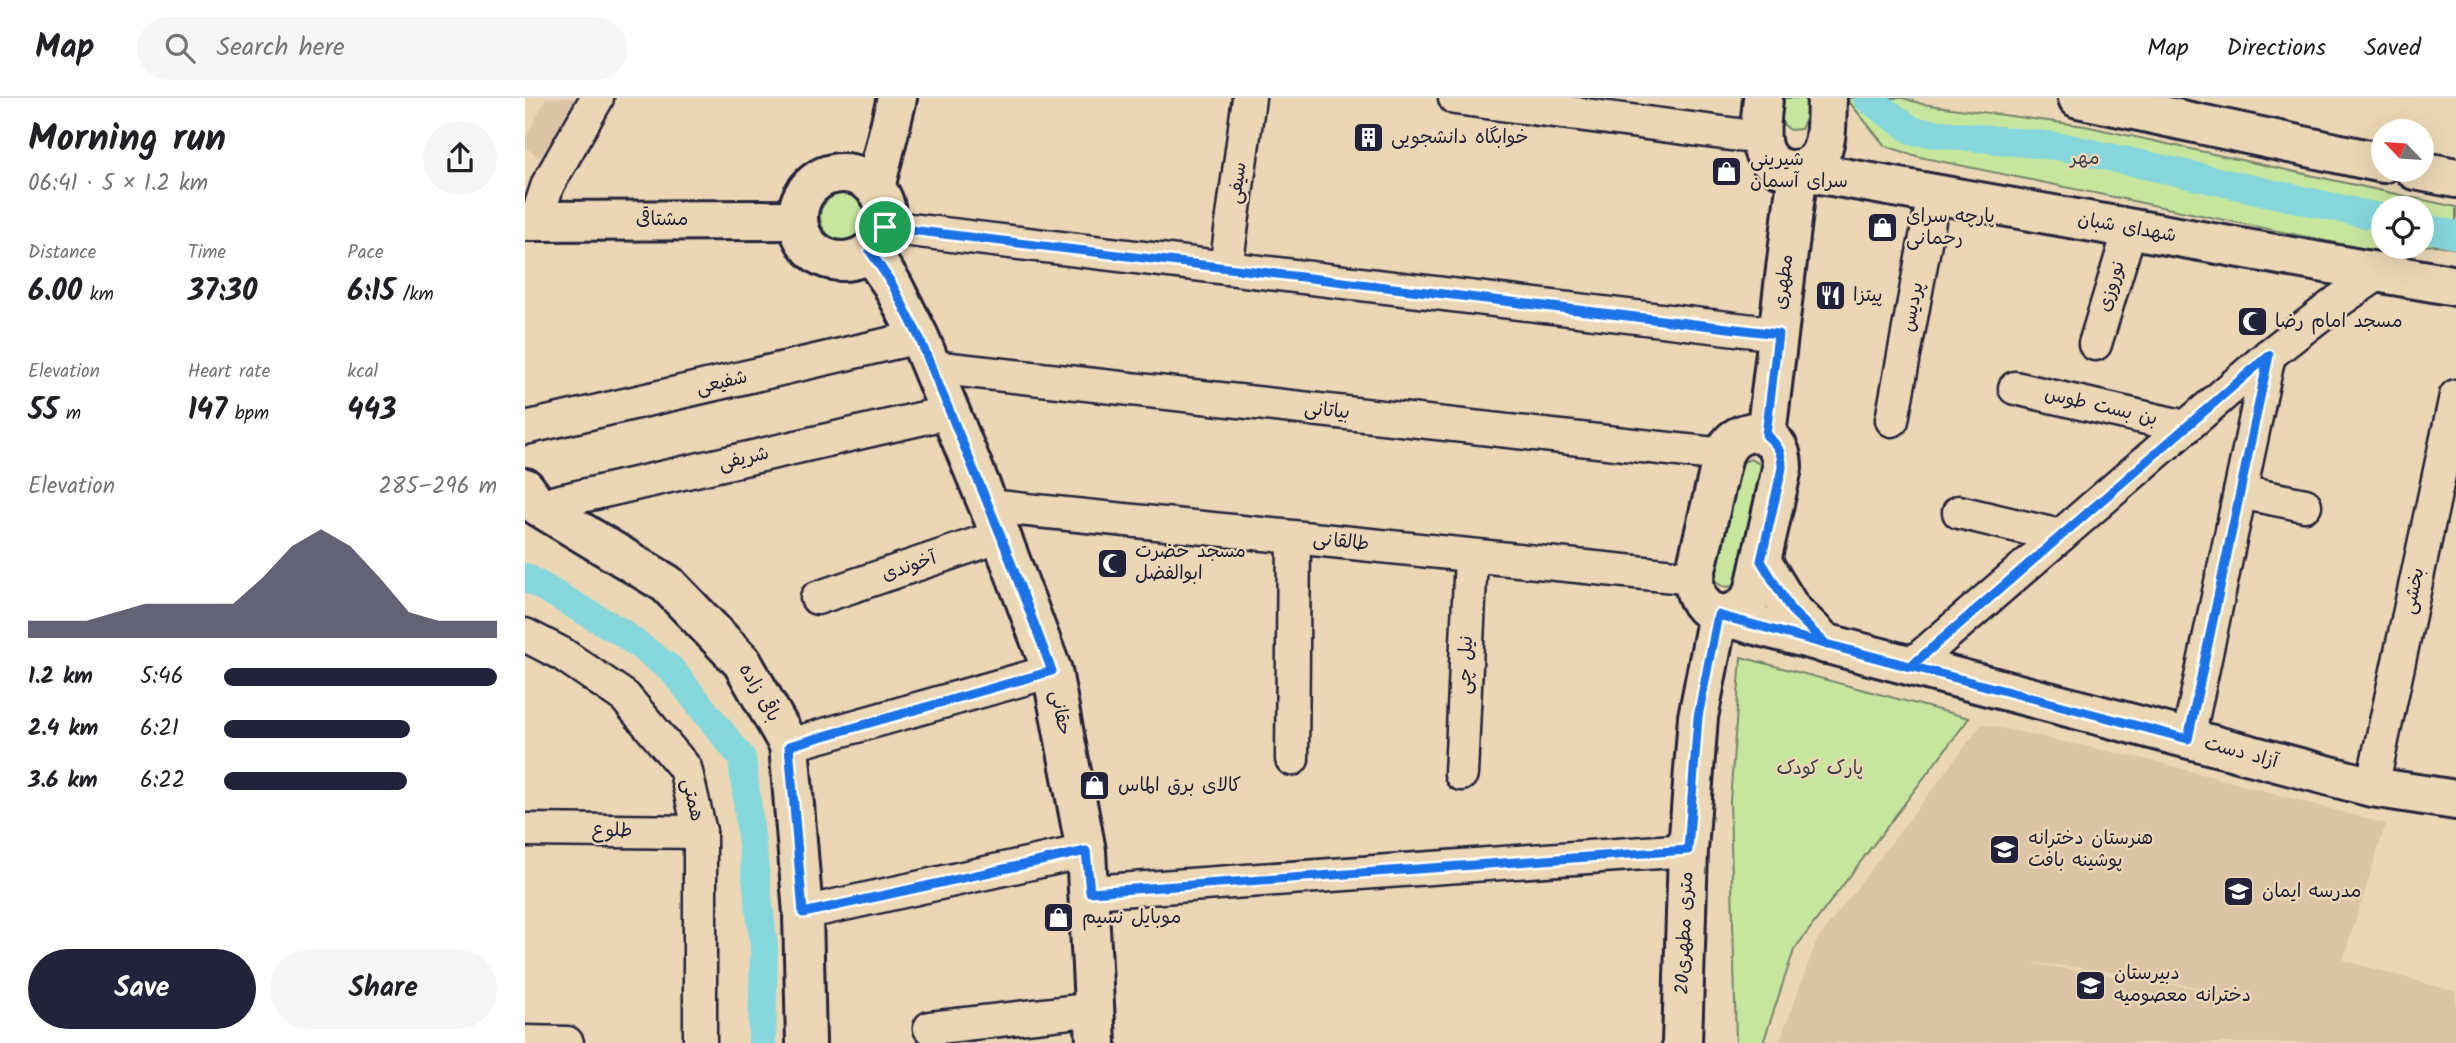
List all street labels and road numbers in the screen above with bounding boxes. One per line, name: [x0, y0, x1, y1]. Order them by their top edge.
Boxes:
street label: سیفی: [1220, 160, 1256, 206]
street label: مشتاقی: [636, 205, 688, 235]
street label: شهدای شبان: [2075, 205, 2179, 251]
street label: مطهری: [1766, 253, 1802, 311]
street label: نوروزی: [2090, 256, 2134, 316]
street label: پردیس: [1893, 280, 1933, 334]
street label: شفیعی: [693, 363, 751, 403]
street label: بن بست طوس: [2042, 379, 2160, 435]
street label: بیاتانی: [1303, 394, 1351, 428]
street label: شریفی: [716, 439, 772, 479]
street label: طالقانی: [1311, 524, 1371, 560]
street label: آخوندی: [878, 543, 942, 590]
street label: بخشی: [2394, 565, 2434, 617]
street label: نیل چی: [1450, 635, 1482, 695]
street label: باقی زاده: [730, 658, 788, 728]
street label: حقانی: [1041, 688, 1079, 738]
street label: آزاد دست: [2201, 729, 2283, 778]
street label: همتی: [673, 776, 711, 824]
street label: طلوع: [591, 816, 633, 846]
street label: 20متری مطهری: [1668, 871, 1702, 995]

